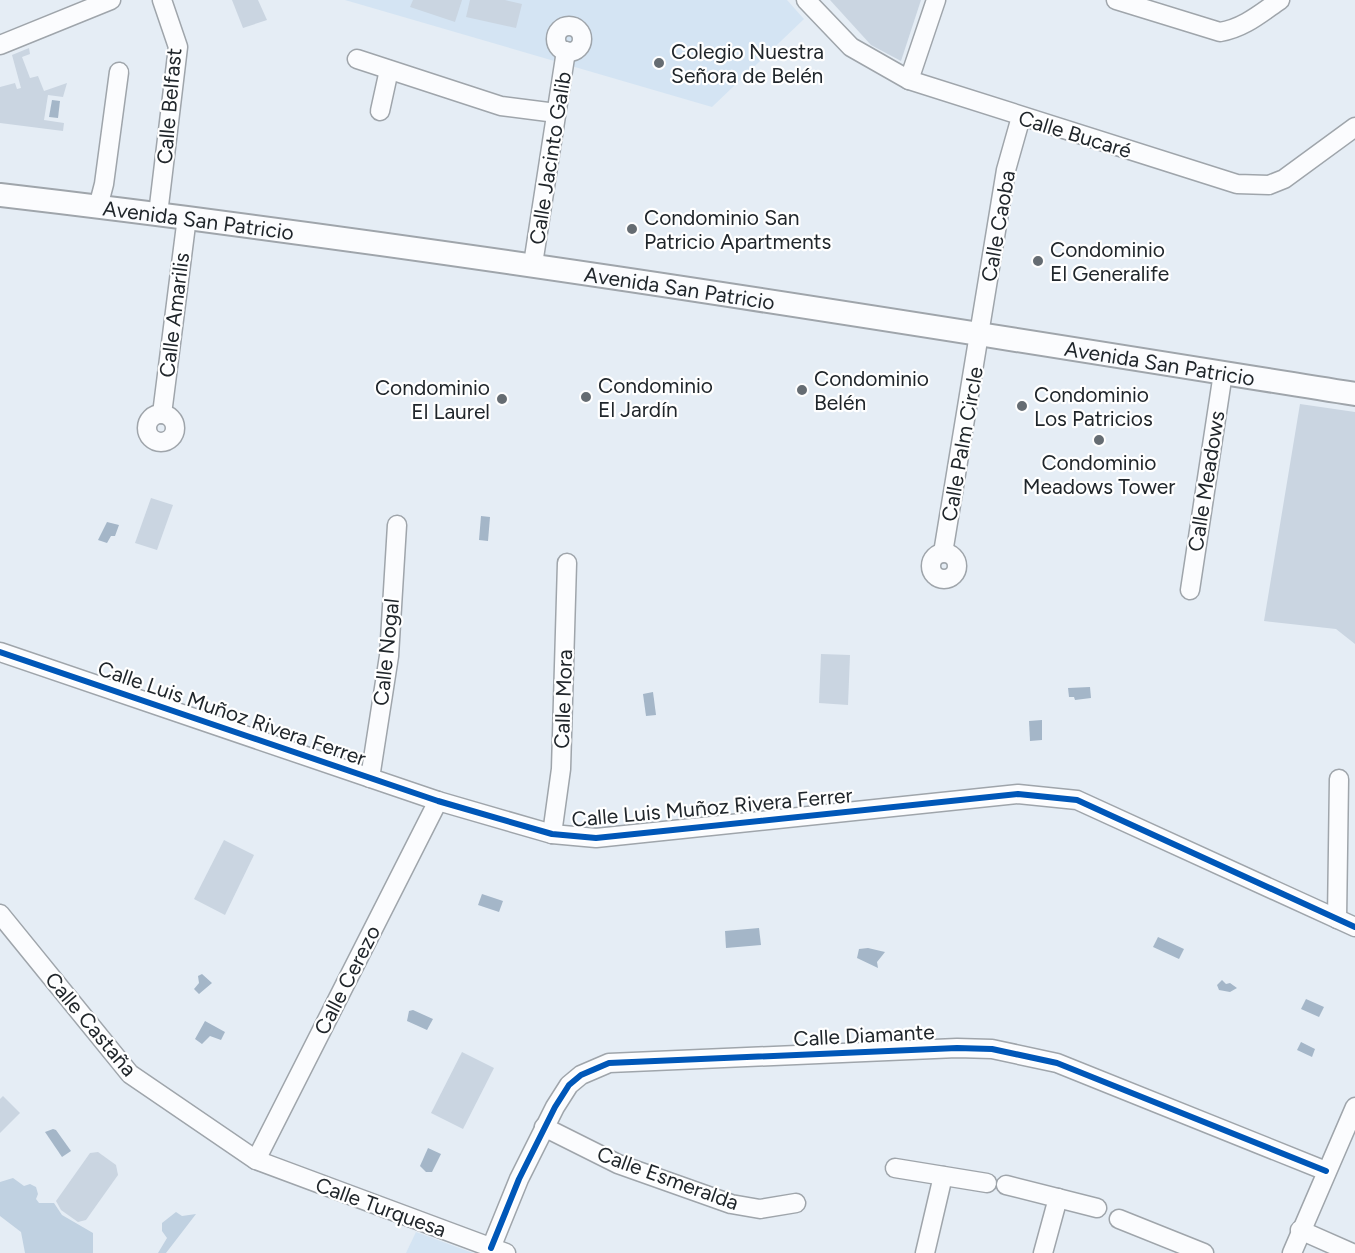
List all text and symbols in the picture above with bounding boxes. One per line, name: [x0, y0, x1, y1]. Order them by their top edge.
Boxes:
place label: Colegio Nuestra Señora de Belén: [671, 39, 824, 88]
street label: Calle Belfast: [151, 47, 187, 165]
marker: Colegio Nuestra Señora de Belén: [652, 56, 666, 70]
street label: Calle Jacinto Galib: [524, 70, 576, 246]
street label: Calle Bucaré: [1015, 105, 1135, 163]
street label: Calle Caoba: [976, 168, 1020, 284]
street label: Avenida San Patricio: [101, 195, 296, 244]
place label: Condominio San Patricio Apartments: [644, 205, 831, 254]
marker: Condominio San Patricio Apartments: [625, 222, 639, 236]
place label: Condominio El Generalife: [1050, 237, 1169, 286]
street label: Calle Amarilis: [154, 251, 194, 379]
marker: Condominio El Generalife: [1031, 254, 1045, 268]
street label: Avenida San Patricio: [583, 261, 777, 314]
street label: Avenida San Patricio: [1063, 335, 1257, 390]
street label: Calle Palm Circle: [936, 365, 988, 523]
place label: Condominio Belén: [814, 366, 929, 415]
place label: Condominio El Jardín: [598, 373, 713, 422]
place label: Condominio El Laurel: [375, 375, 490, 424]
place label: Condominio Los Patricios: [1034, 382, 1153, 431]
marker: Condominio Belén: [795, 383, 809, 397]
marker: Condominio El Jardín: [579, 390, 593, 404]
marker: Condominio El Laurel: [495, 392, 509, 406]
marker: Condominio Los Patricios: [1015, 399, 1029, 413]
street label: Calle Meadows: [1183, 409, 1229, 553]
marker: Condominio Meadows Tower: [1092, 433, 1106, 447]
place label: Condominio Meadows Tower: [1023, 450, 1175, 499]
street label: Calle Nogal: [368, 597, 404, 707]
street label: Calle Mora: [549, 649, 577, 749]
street label: Calle Luis Muñoz Rivera Ferrer: [95, 655, 369, 771]
street label: Calle Luis Muñoz Rivera Ferrer: [571, 782, 853, 832]
street label: Calle Cerezo: [309, 921, 385, 1039]
street label: Calle Castaña: [40, 967, 142, 1081]
street label: Calle Diamante: [793, 1019, 935, 1051]
street label: Calle Esmeralda: [594, 1141, 742, 1215]
street label: Calle Turquesa: [312, 1172, 450, 1242]

